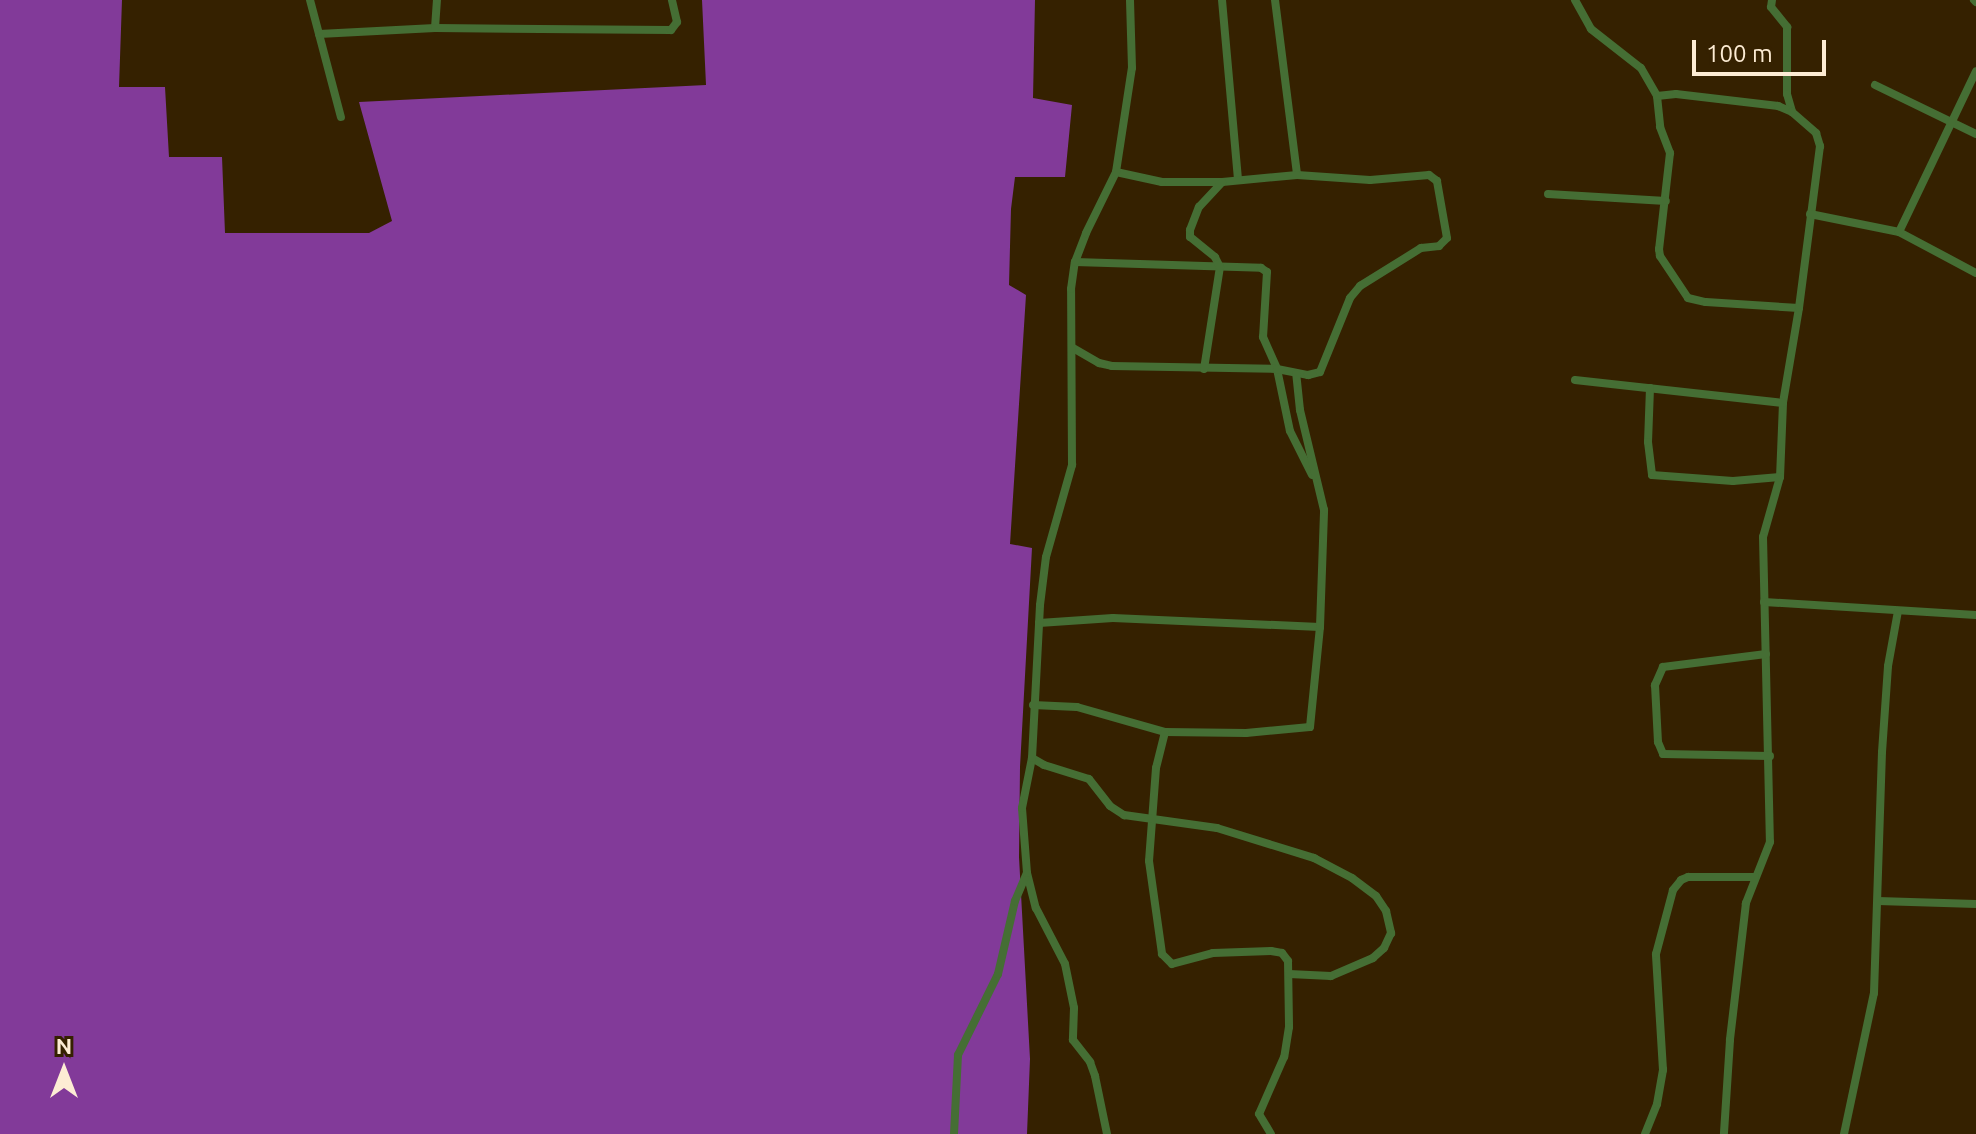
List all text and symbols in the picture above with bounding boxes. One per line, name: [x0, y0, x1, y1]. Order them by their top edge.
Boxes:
scale bar: [1696, 24, 1830, 74]
text: 100 m: [1706, 40, 1773, 67]
north arrow: [24, 1030, 104, 1110]
text: N: [56, 1033, 72, 1058]

